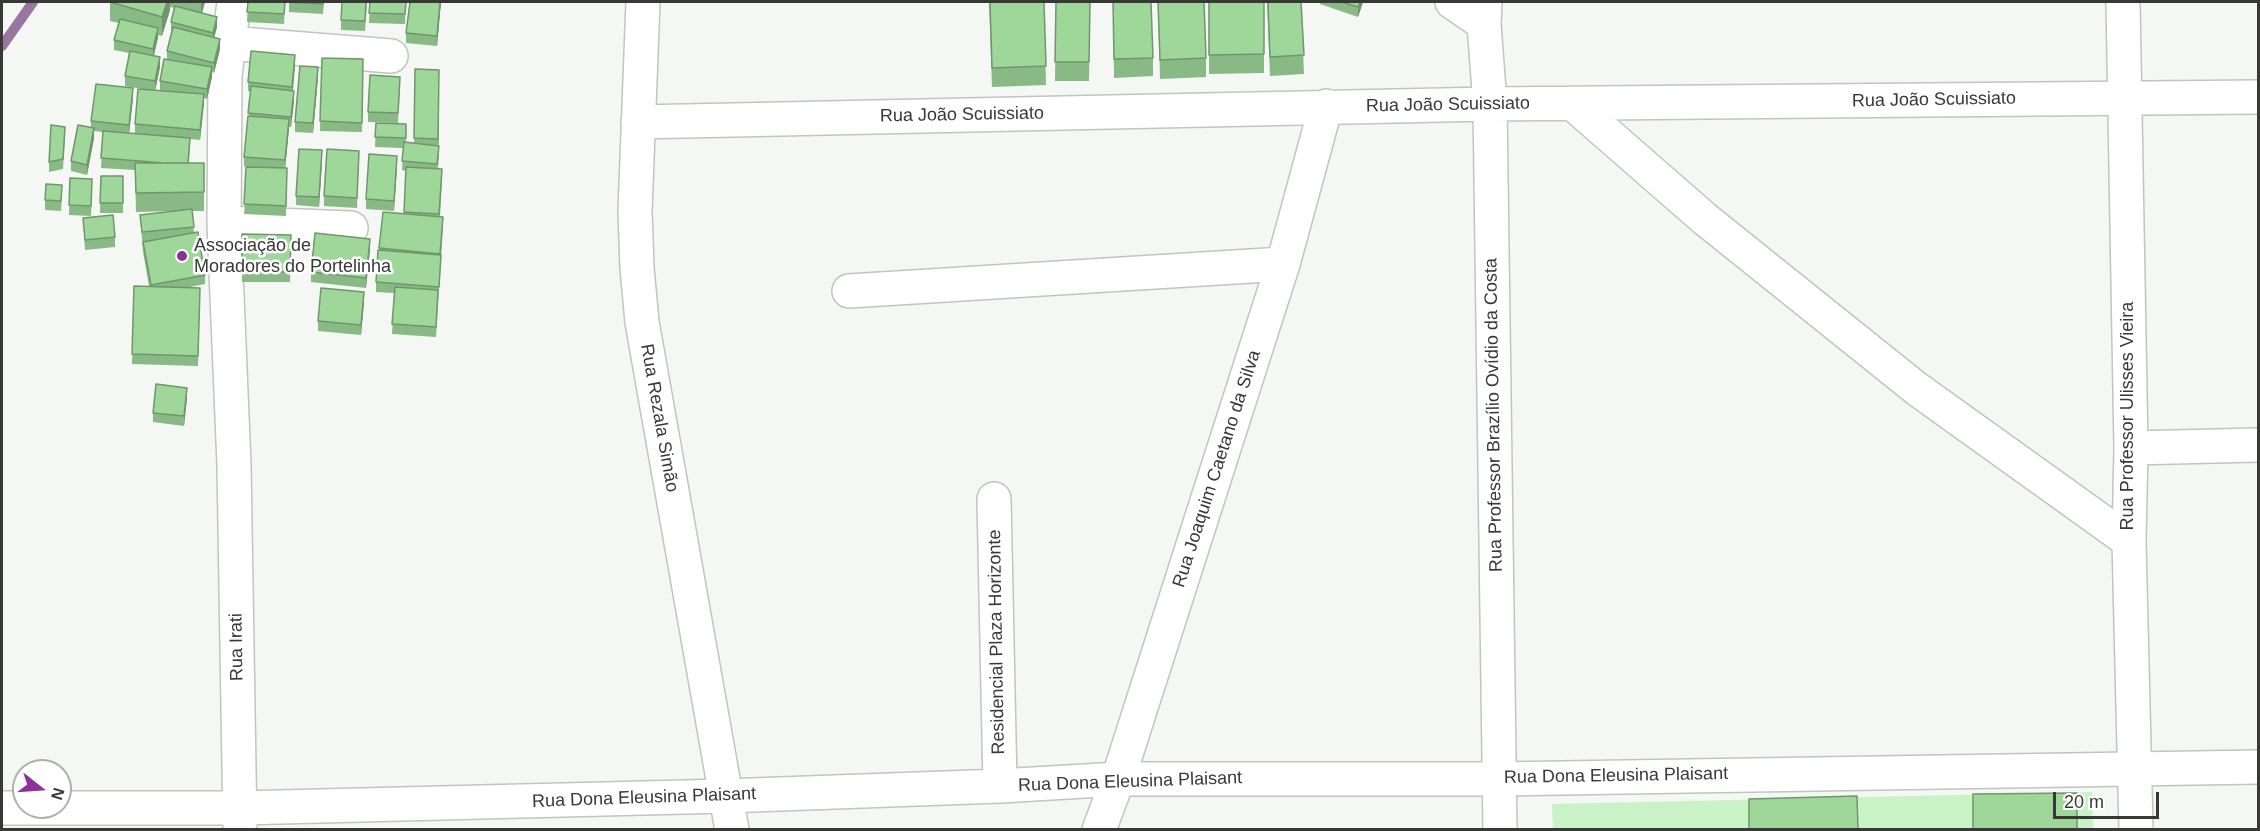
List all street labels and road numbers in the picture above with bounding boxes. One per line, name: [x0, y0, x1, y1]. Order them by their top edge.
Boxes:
street label: Rua João Scuissiato: [1852, 88, 2016, 112]
street label: Rua João Scuissiato: [1366, 93, 1530, 117]
street label: Rua João Scuissiato: [880, 103, 1044, 127]
street label: Rua Professor Brazílio Ovídio da Costa: [1480, 258, 1508, 572]
street label: Rua Professor Ulisses Vieira: [2117, 302, 2139, 530]
street label: Rua Rezala Simão: [635, 342, 683, 494]
street label: Rua Joaquim Caetano da Silva: [1168, 348, 1266, 590]
street label: Residencial Plaza Horizonte: [984, 529, 1010, 755]
street label: Rua Irati: [226, 613, 248, 681]
street label: Rua Dona Eleusina Plaisant: [1504, 763, 1728, 789]
street label: Rua Dona Eleusina Plaisant: [1018, 767, 1242, 797]
street label: Rua Dona Eleusina Plaisant: [532, 783, 756, 813]

